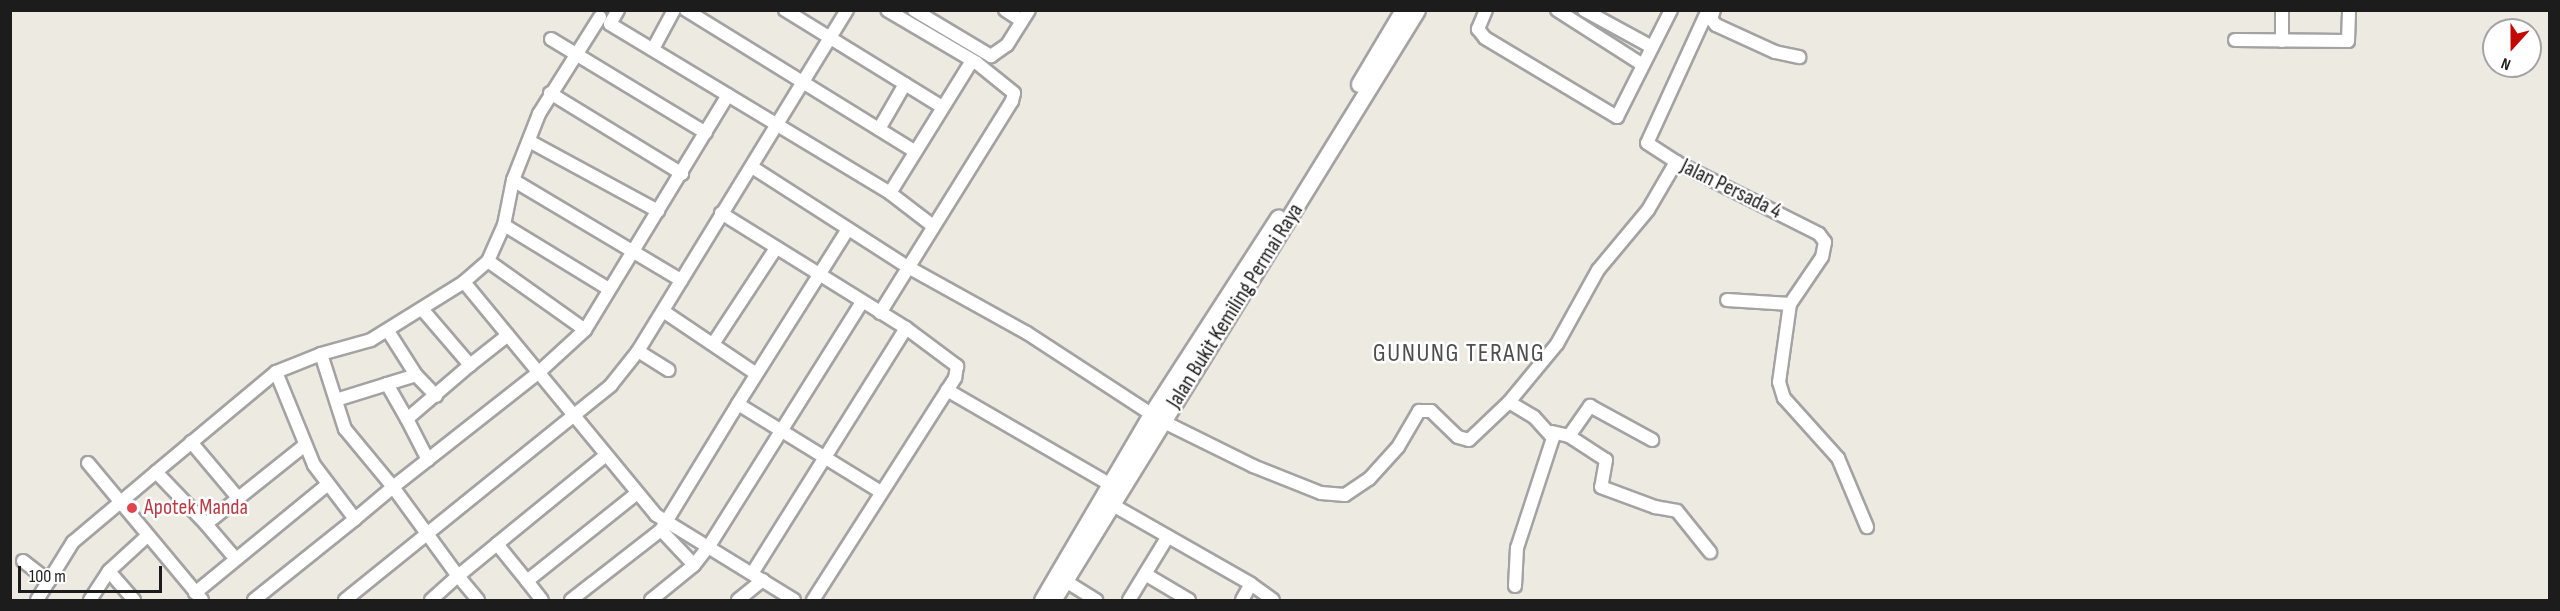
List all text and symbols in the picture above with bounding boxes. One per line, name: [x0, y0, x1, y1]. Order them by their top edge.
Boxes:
north arrow: [2482, 18, 2542, 78]
text: N: [2499, 53, 2513, 74]
street label: Jalan Persada 4: [1676, 153, 1786, 225]
street label: Jalan Bukit Kemiling Permai Raya: [1161, 199, 1309, 413]
district label: GUNUNG TERANG: [1373, 338, 1545, 370]
place label: Apotek Manda: [144, 495, 248, 521]
marker: Apotek Manda: [125, 501, 139, 515]
scale bar: [21, 554, 165, 592]
text: 100 m: [29, 566, 66, 587]

